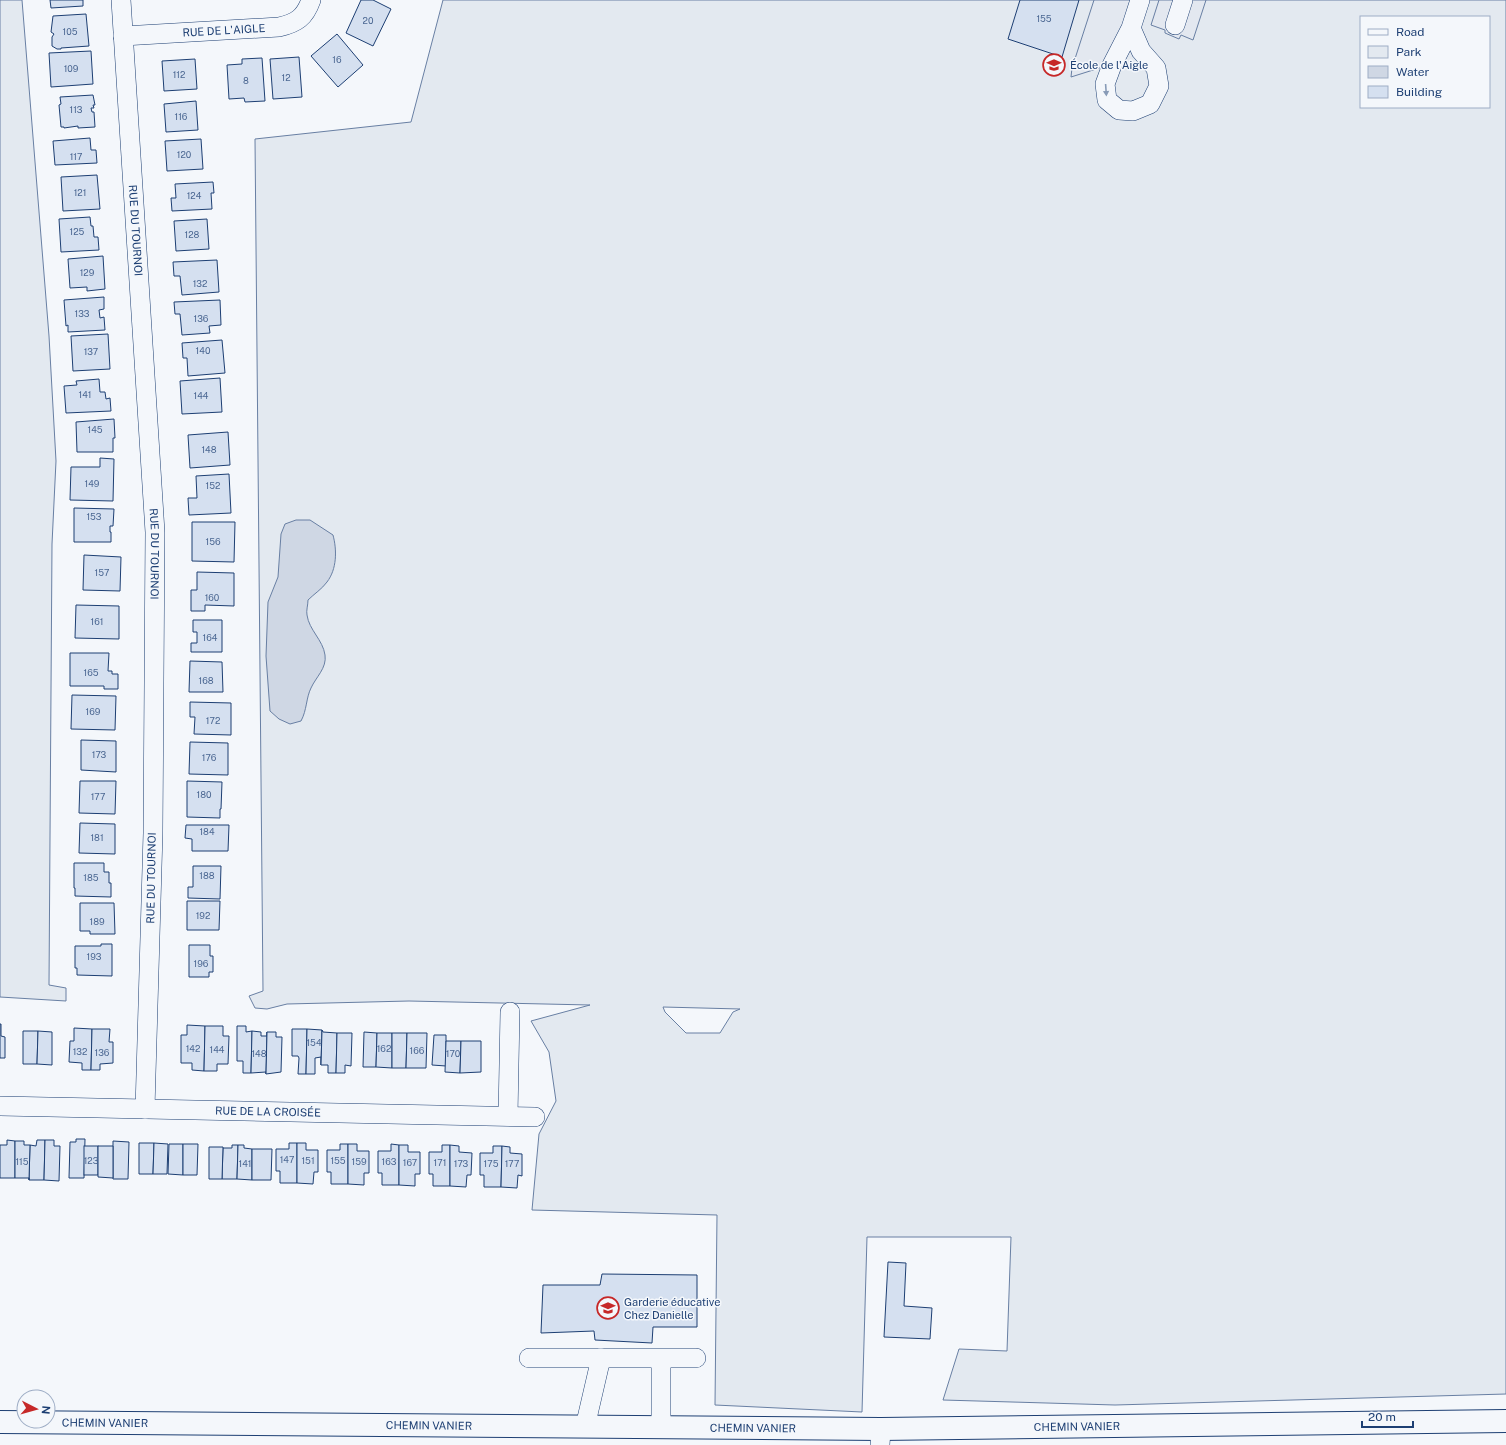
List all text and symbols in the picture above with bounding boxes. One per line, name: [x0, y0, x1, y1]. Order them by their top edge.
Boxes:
house number: 155: [1036, 13, 1052, 24]
house number: 20: [363, 15, 374, 26]
legend: [1360, 16, 1490, 108]
street label: RUE DE L'AIGLE: [182, 22, 266, 39]
text: Road: [1396, 25, 1424, 39]
house number: 105: [63, 26, 78, 37]
text: Park: [1396, 45, 1422, 59]
school or university icon: École de l'Aigle: [1041, 52, 1067, 78]
house number: 16: [332, 54, 342, 65]
place label: École de l'Aigle: [1070, 58, 1148, 71]
house number: 109: [64, 63, 79, 74]
text: Water: [1396, 65, 1430, 79]
house number: 112: [173, 69, 185, 80]
house number: 12: [281, 72, 291, 83]
house number: 8: [243, 75, 249, 86]
one-way arrow: [1103, 84, 1110, 96]
text: Building: [1396, 85, 1442, 99]
house number: 113: [70, 104, 83, 115]
house number: 116: [175, 111, 188, 122]
house number: 120: [177, 149, 192, 160]
house number: 117: [70, 151, 82, 162]
street label: RUE DU TOURNOI: [127, 184, 145, 277]
house number: 121: [74, 187, 86, 198]
house number: 124: [187, 190, 202, 201]
house number: 125: [70, 226, 85, 237]
house number: 128: [185, 229, 200, 240]
house number: 129: [80, 267, 95, 278]
house number: 132: [193, 278, 207, 289]
house number: 133: [75, 308, 90, 319]
house number: 136: [194, 313, 209, 324]
house number: 140: [196, 345, 211, 356]
house number: 137: [84, 346, 98, 357]
house number: 141: [79, 389, 91, 400]
house number: 144: [194, 390, 209, 401]
house number: 145: [87, 424, 103, 435]
house number: 148: [201, 444, 217, 455]
house number: 149: [85, 478, 100, 489]
house number: 152: [206, 480, 220, 491]
street label: RUE DU TOURNOI: [147, 508, 161, 600]
house number: 153: [86, 511, 102, 522]
house number: 156: [205, 536, 221, 547]
house number: 157: [95, 567, 109, 578]
house number: 160: [205, 592, 220, 603]
house number: 161: [91, 616, 103, 627]
house number: 164: [203, 632, 218, 643]
house number: 165: [83, 667, 99, 678]
house number: 168: [198, 675, 214, 686]
house number: 169: [86, 706, 101, 717]
house number: 172: [206, 715, 220, 726]
house number: 173: [92, 749, 107, 760]
house number: 176: [202, 752, 217, 763]
house number: 180: [197, 789, 212, 800]
house number: 177: [91, 791, 105, 802]
house number: 184: [199, 826, 215, 837]
house number: 181: [90, 832, 104, 843]
street label: RUE DU TOURNOI: [144, 832, 158, 924]
house number: 188: [199, 870, 215, 881]
house number: 185: [83, 872, 99, 883]
house number: 192: [196, 910, 210, 921]
house number: 189: [89, 916, 105, 927]
house number: 193: [87, 951, 102, 962]
house number: 196: [194, 958, 209, 969]
house number: 154: [306, 1037, 322, 1048]
house number: 142: [186, 1043, 200, 1054]
house number: 162: [377, 1043, 391, 1054]
house number: 144: [210, 1044, 225, 1055]
house number: 166: [410, 1045, 425, 1056]
house number: 132: [73, 1046, 87, 1057]
house number: 136: [95, 1047, 110, 1058]
house number: 148: [251, 1048, 267, 1059]
house number: 170: [446, 1048, 461, 1059]
street label: RUE DE LA CROISÉE: [215, 1104, 321, 1119]
house number: 147: [280, 1154, 294, 1165]
house number: 123: [84, 1155, 99, 1166]
house number: 151: [301, 1155, 315, 1166]
house number: 155: [330, 1155, 346, 1166]
house number: 115: [15, 1156, 29, 1167]
house number: 159: [351, 1156, 367, 1167]
house number: 163: [382, 1156, 397, 1167]
house number: 167: [403, 1157, 417, 1168]
house number: 171: [434, 1157, 446, 1168]
house number: 141: [239, 1158, 251, 1169]
house number: 173: [454, 1158, 469, 1169]
house number: 175: [484, 1158, 499, 1169]
house number: 177: [505, 1158, 519, 1169]
school or university icon: Garderie éducative Chez Danielle: [595, 1295, 621, 1321]
place label: Garderie éducative Chez Danielle: [624, 1296, 720, 1321]
north arrow: [16, 1389, 56, 1429]
scale bar: [1362, 1403, 1413, 1429]
text: N: [40, 1405, 52, 1415]
text: 20 m: [1368, 1410, 1396, 1424]
street label: CHEMIN VANIER: [62, 1416, 148, 1429]
street label: CHEMIN VANIER: [386, 1419, 472, 1432]
street label: CHEMIN VANIER: [1034, 1420, 1120, 1433]
street label: CHEMIN VANIER: [710, 1422, 796, 1434]

